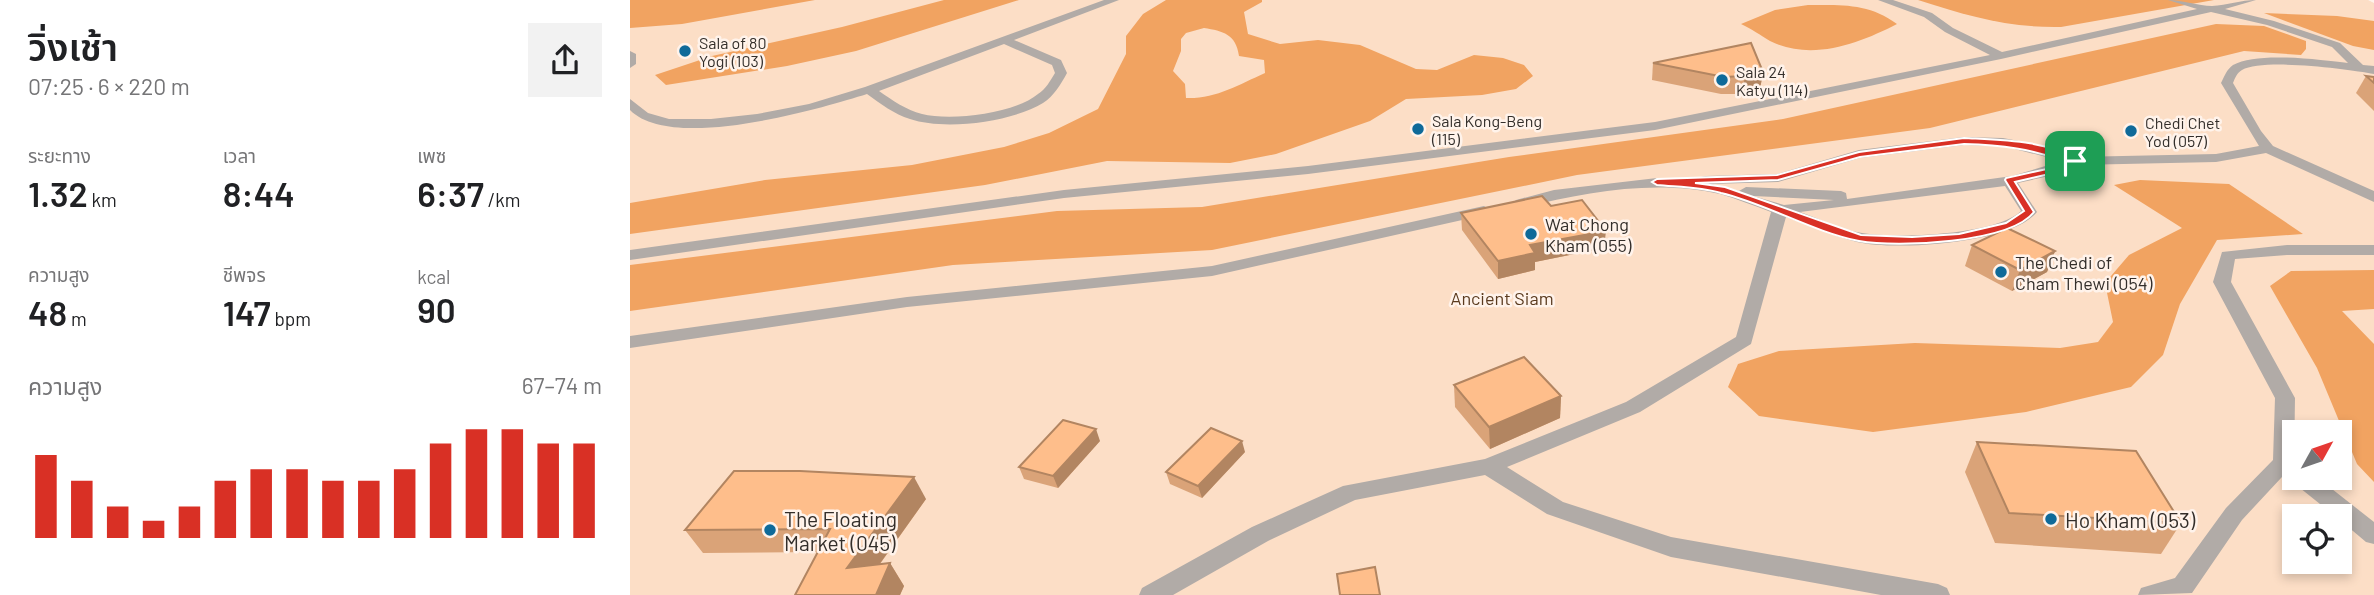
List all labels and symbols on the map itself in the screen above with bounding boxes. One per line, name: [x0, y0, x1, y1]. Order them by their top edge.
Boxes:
place label: Sala of 80 Yogi (103): [699, 33, 766, 70]
marker: Sala of 80 Yogi (103): [677, 43, 693, 59]
place label: Sala 24 Katyu (114): [1736, 62, 1808, 99]
marker: Sala 24 Katyu (114): [1714, 72, 1730, 88]
place label: Sala Kong-Beng (115): [1431, 111, 1542, 148]
place label: Chedi Chet Yod (057): [2145, 113, 2220, 150]
marker: Sala Kong-Beng (115): [1410, 121, 1426, 137]
marker: Chedi Chet Yod (057): [2123, 123, 2139, 139]
pin: [2045, 131, 2105, 191]
place label: Wat Chong Kham (055): [1545, 213, 1632, 256]
marker: Wat Chong Kham (055): [1523, 226, 1539, 242]
place label: The Chedi of Cham Thewi (054): [2015, 251, 2153, 294]
marker: The Chedi of Cham Thewi (054): [1993, 264, 2009, 280]
park label: Ancient Siam: [1450, 287, 1554, 309]
north arrow: [2282, 420, 2352, 490]
place label: The Floating Market (045): [784, 506, 897, 555]
place label: Ho Kham (053): [2065, 507, 2196, 532]
marker: Ho Kham (053): [2043, 511, 2059, 527]
marker: The Floating Market (045): [762, 522, 778, 538]

